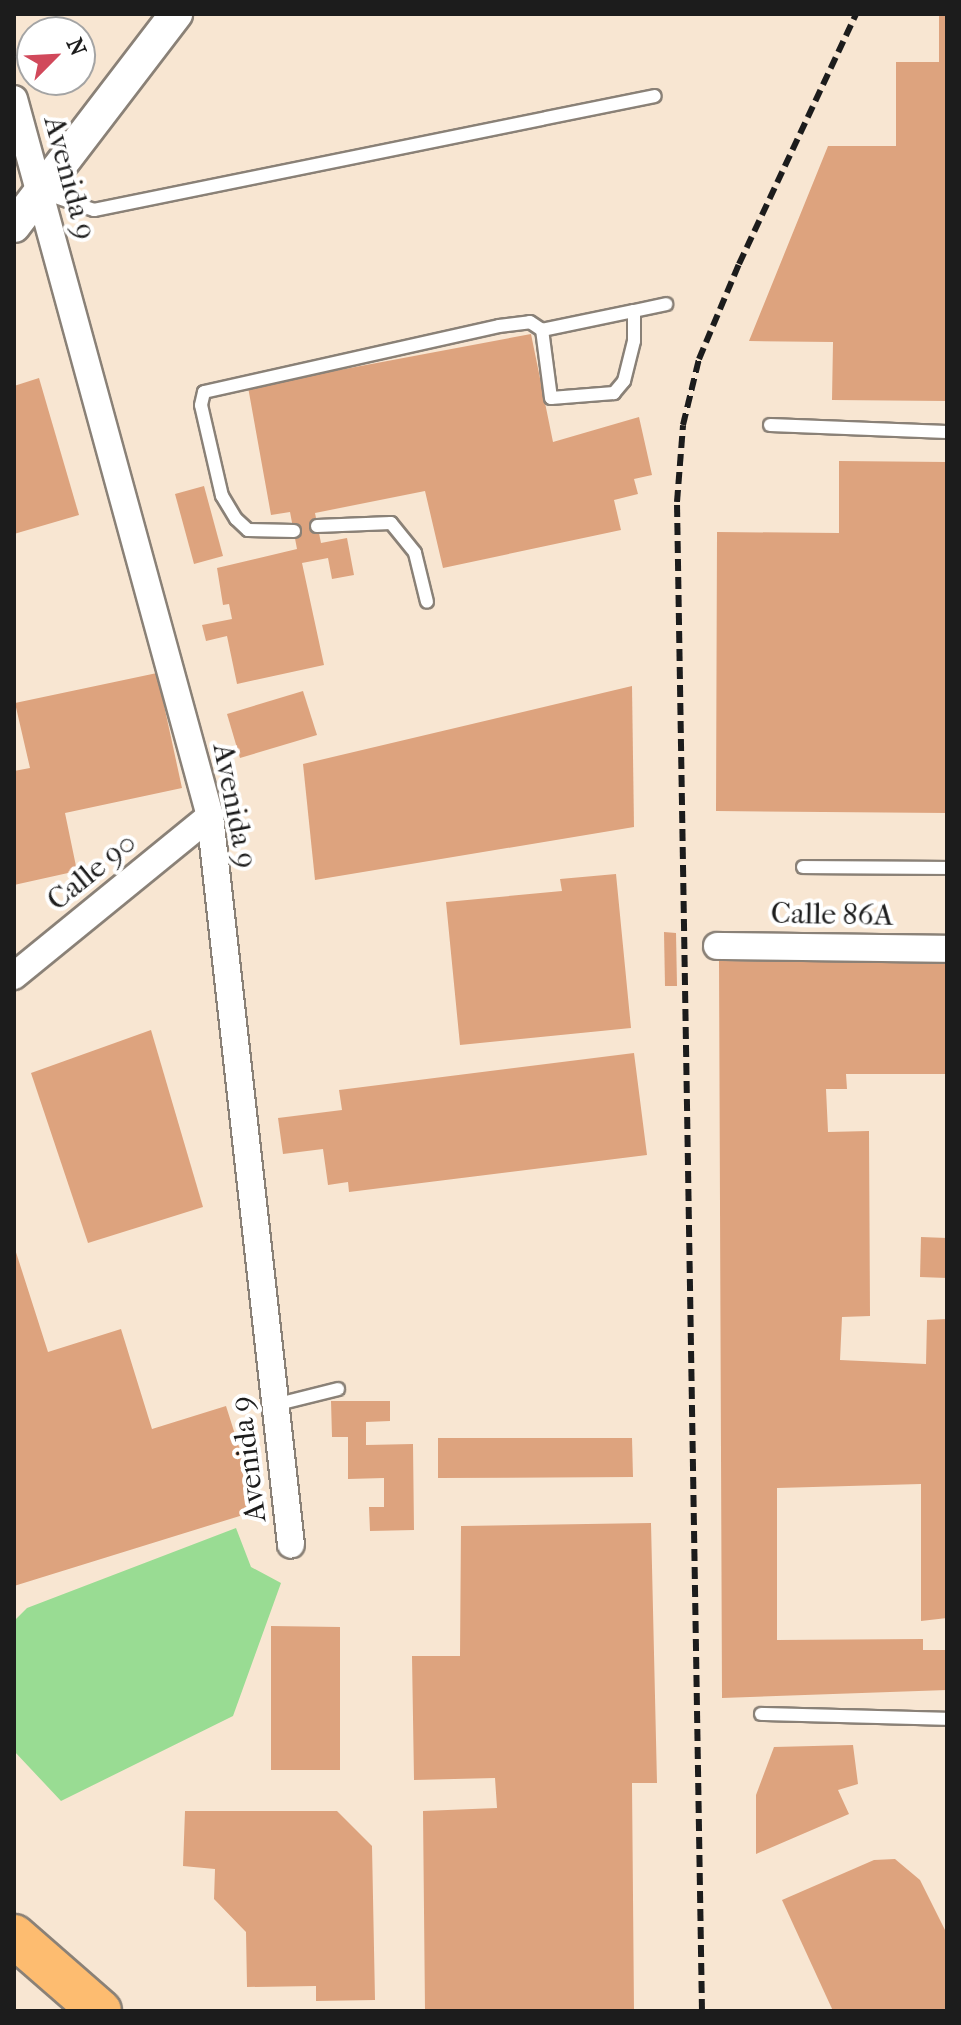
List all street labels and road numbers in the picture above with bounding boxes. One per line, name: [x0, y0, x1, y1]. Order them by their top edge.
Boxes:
street label: Avenida 9: [35, 112, 103, 244]
street label: Avenida 9: [204, 740, 264, 872]
street label: Calle 90: [40, 825, 144, 919]
street label: Calle 86A: [770, 896, 894, 934]
street label: Avenida 9: [223, 1394, 275, 1524]

